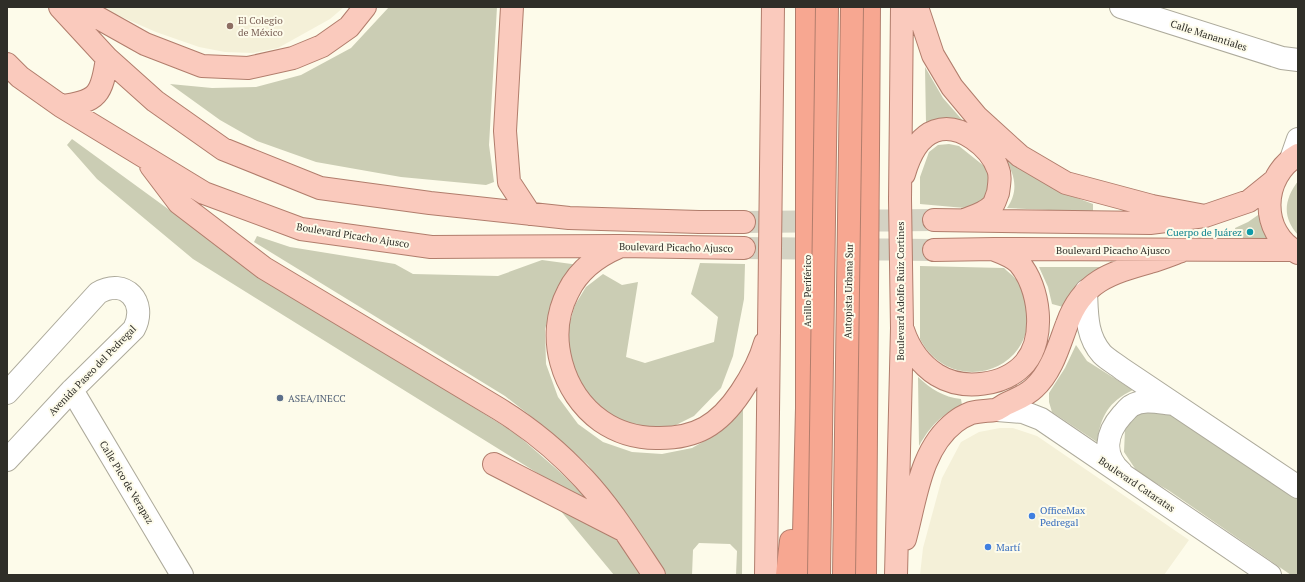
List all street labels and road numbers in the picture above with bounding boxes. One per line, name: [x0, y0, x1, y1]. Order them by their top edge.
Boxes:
street label: Calle Manantiales: [1169, 17, 1249, 54]
street label: Boulevard Picacho Ajusco: [296, 220, 411, 251]
street label: Boulevard Adolfo Ruiz Cortines: [894, 221, 907, 361]
street label: Boulevard Picacho Ajusco: [619, 240, 734, 255]
street label: Autopista Urbana Sur: [841, 243, 856, 339]
street label: Boulevard Picacho Ajusco: [1056, 244, 1170, 257]
street label: Anillo Periférico: [801, 254, 814, 327]
street label: Avenida Paseo del Pedregal: [46, 322, 139, 418]
street label: Calle Pico de Verapaz: [97, 438, 157, 526]
street label: Boulevard Cataratas: [1096, 454, 1177, 515]

